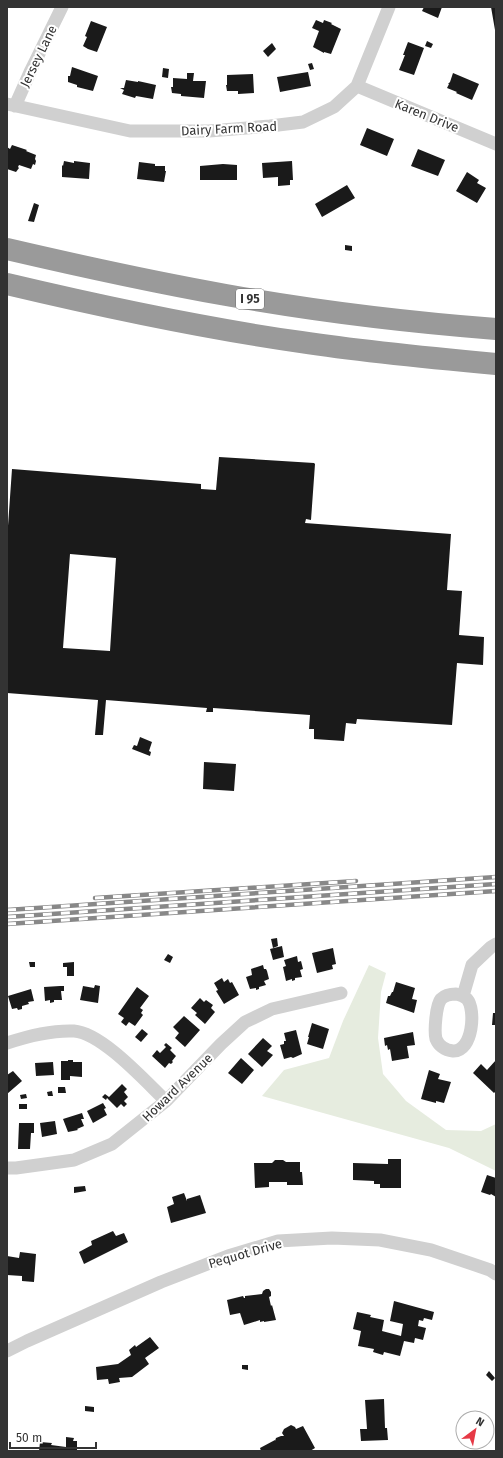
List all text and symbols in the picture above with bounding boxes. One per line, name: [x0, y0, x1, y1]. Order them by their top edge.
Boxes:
street label: Jersey Lane: [17, 23, 60, 90]
street label: Karen Drive: [393, 96, 461, 135]
street label: Dairy Farm Road: [181, 118, 277, 139]
road number: I 95: [236, 289, 264, 309]
street label: Howard Avenue: [139, 1050, 216, 1125]
street label: Pequot Drive: [207, 1236, 284, 1271]
north arrow: [455, 1410, 495, 1450]
text: N: [473, 1414, 487, 1429]
scale bar: [10, 1424, 96, 1450]
text: 50 m: [16, 1431, 42, 1445]

